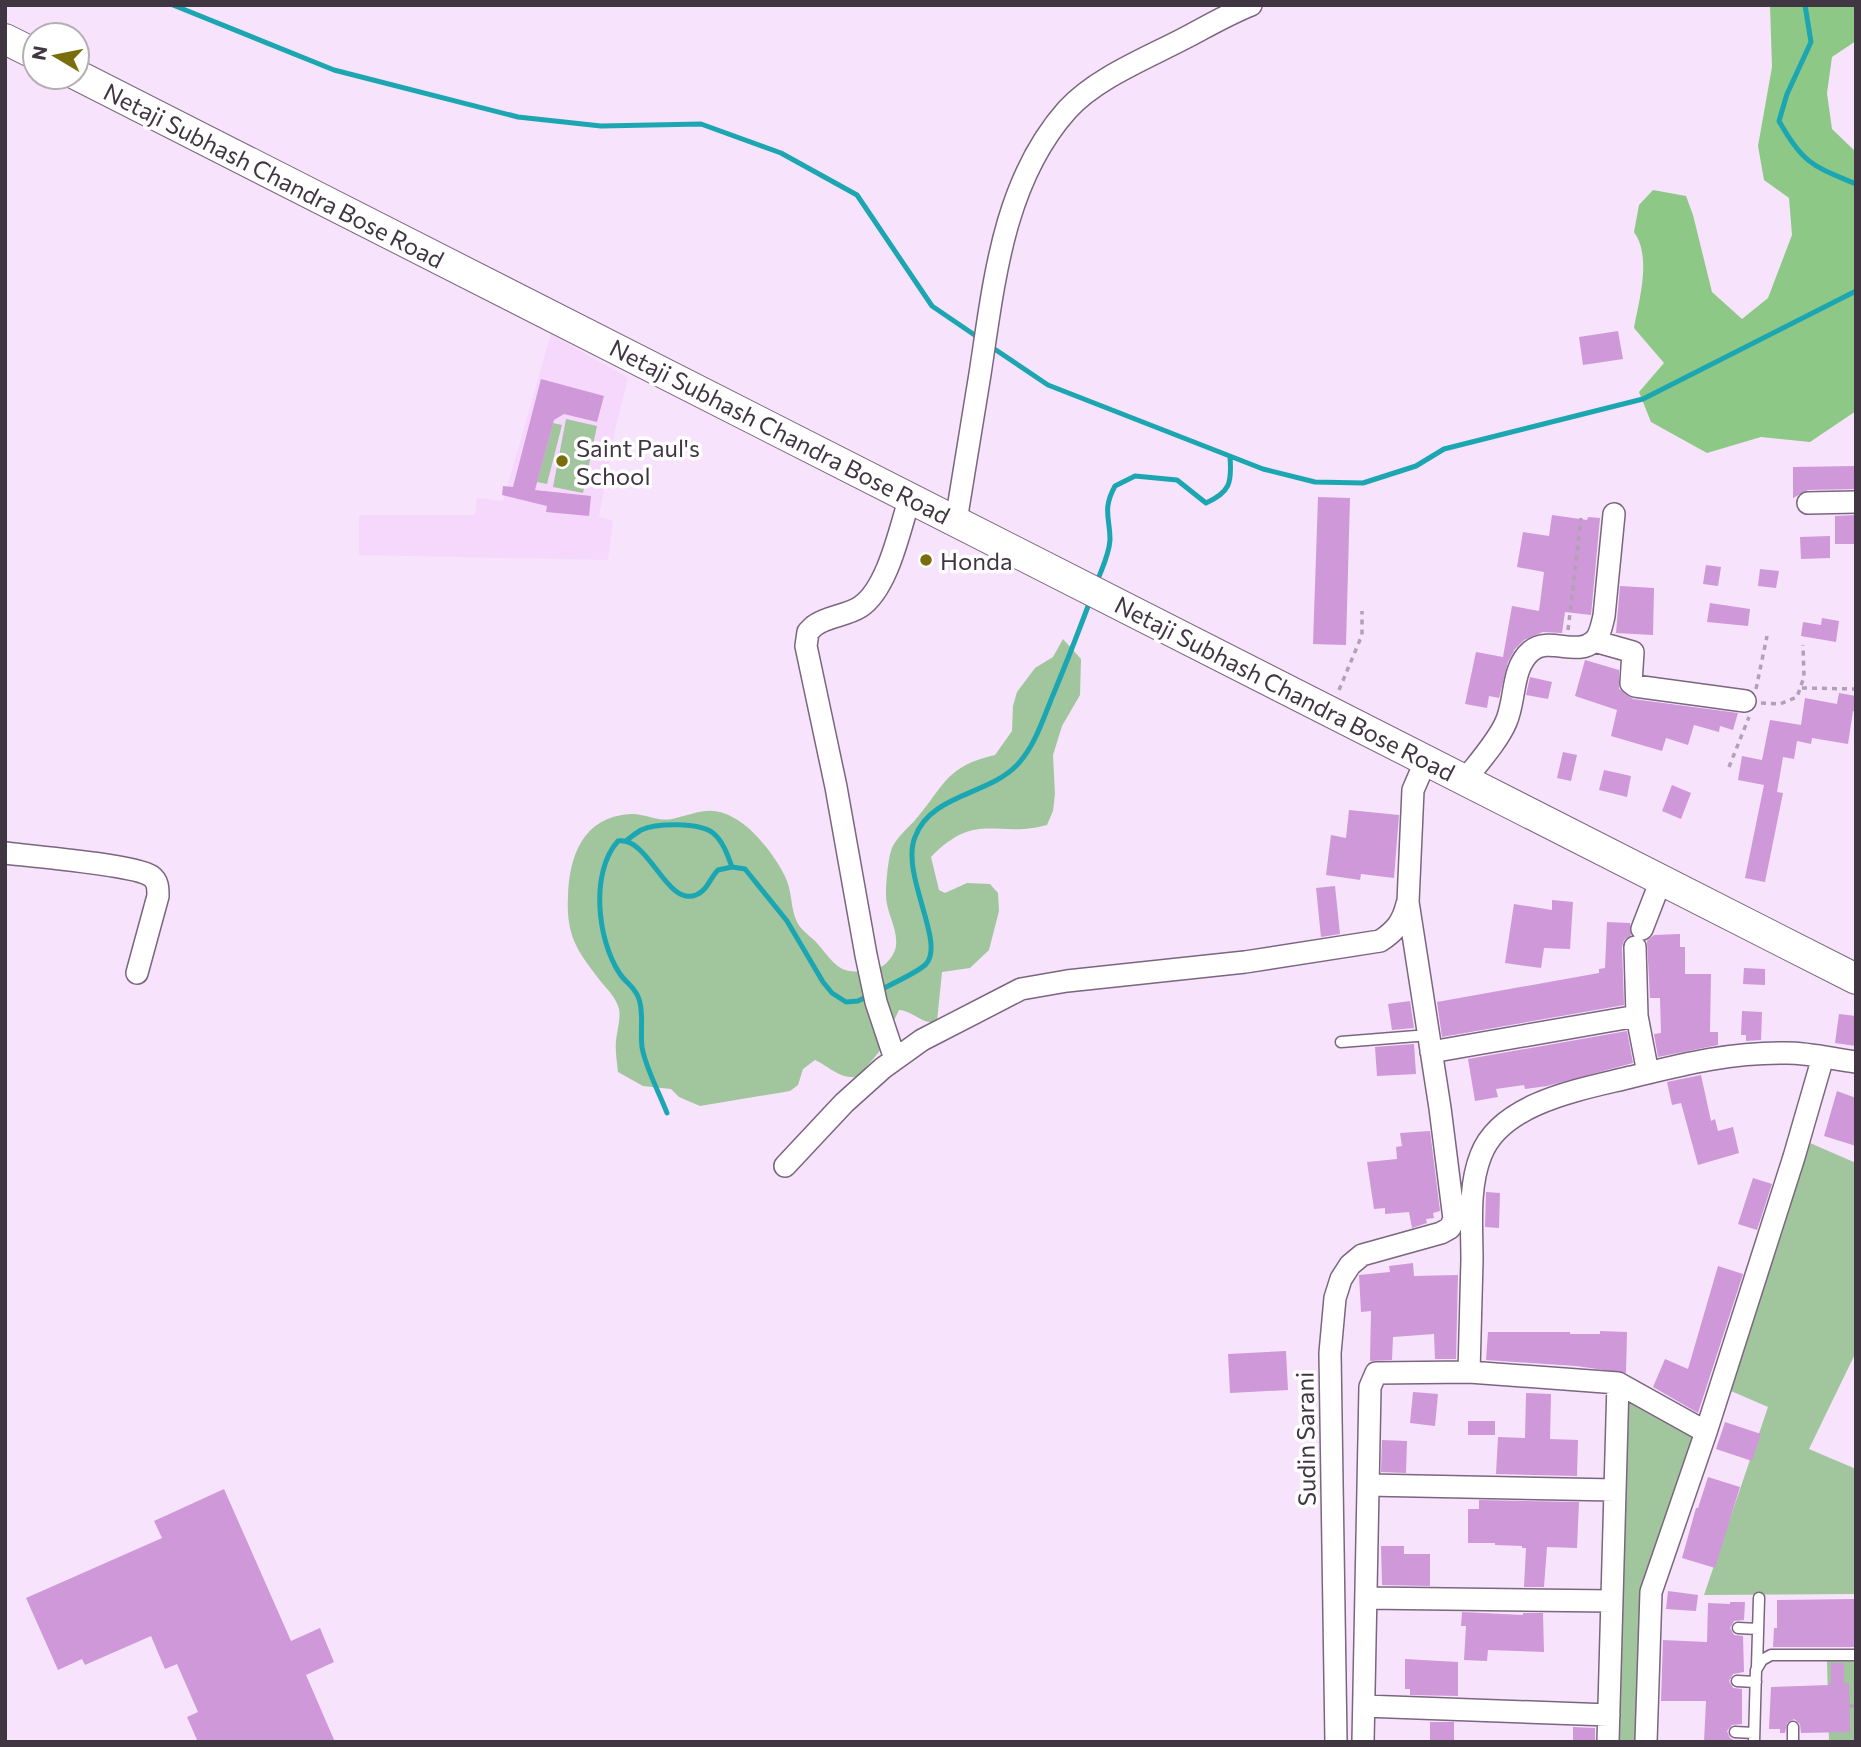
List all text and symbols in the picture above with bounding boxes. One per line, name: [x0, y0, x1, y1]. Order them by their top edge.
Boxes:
north arrow: [21, 21, 91, 91]
text: N: [26, 44, 51, 62]
street label: Netaji Subhash Chandra Bose Road: [99, 76, 449, 274]
street label: Netaji Subhash Chandra Bose Road: [605, 332, 955, 530]
place label: Saint Paul's School: [576, 433, 700, 490]
marker: Saint Paul's School: [554, 453, 570, 469]
place label: Honda: [940, 546, 1013, 575]
marker: Honda: [918, 552, 934, 568]
street label: Netaji Subhash Chandra Bose Road: [1110, 589, 1460, 787]
street label: Sudin Sarani: [1289, 1372, 1321, 1506]

